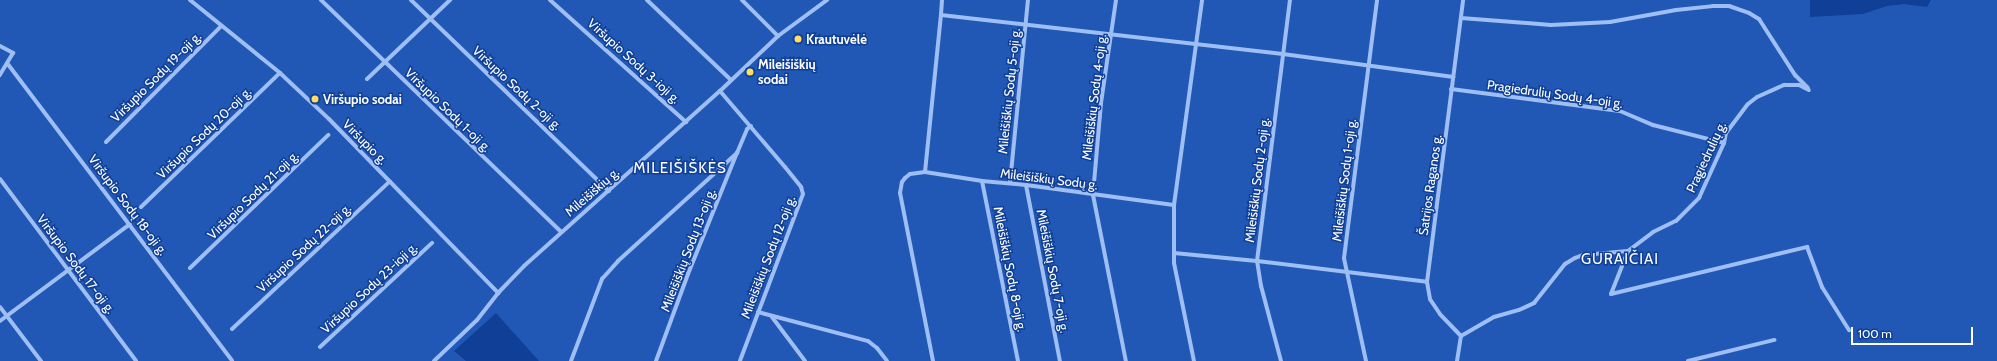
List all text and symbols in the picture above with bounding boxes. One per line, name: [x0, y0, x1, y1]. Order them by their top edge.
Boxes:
street label: Viršupio Sodų 3-ioji g.: [584, 15, 684, 107]
street label: Mileišiškių Sodų 5-oji g.: [995, 27, 1023, 155]
street label: Viršupio Sodų 19-oji g.: [108, 29, 204, 125]
place label: Krautuvėlė: [806, 31, 867, 47]
street label: Mileišiškių Sodų 4-oji g.: [1079, 33, 1109, 161]
marker: Krautuvėlė: [793, 34, 803, 44]
street label: Viršupio Sodų 2-oji g.: [469, 43, 565, 133]
place label: Mileišiškių sodai: [758, 57, 816, 88]
street label: Viršupio Sodų 1-oji g.: [402, 65, 494, 155]
marker: Mileišiškių sodai: [745, 67, 755, 77]
street label: Pragiedrulių Sodų 4-oji g.: [1486, 77, 1624, 111]
street label: Viršupio Sodų 20-oji g.: [153, 84, 255, 182]
place label: Viršupio sodai: [323, 91, 402, 107]
marker: Viršupio sodai: [310, 94, 320, 104]
street label: Viršupio g.: [339, 116, 391, 168]
street label: Mileišiškių Sodų 2-oji g.: [1242, 117, 1272, 243]
street label: Mileišiškių Sodų 1-oji g.: [1329, 118, 1359, 242]
street label: Pragiedrulių g.: [1683, 119, 1729, 195]
street label: Šatrijos Raganos g.: [1415, 134, 1445, 236]
street label: Viršupio Sodų 21-oji g.: [204, 147, 302, 243]
street label: Viršupio Sodų 18-oji g.: [85, 152, 171, 258]
district label: MILEIŠIŠKĖS: [633, 160, 727, 178]
street label: Mileišiškių g.: [562, 164, 622, 220]
street label: Mileišiškių Sodų g.: [999, 165, 1099, 193]
street label: Mileišiškių Sodų 13-oji g.: [657, 186, 719, 314]
street label: Mileišiškių Sodų 12-oji g.: [737, 193, 799, 321]
street label: Viršupio Sodų 22-oji g.: [254, 200, 354, 296]
street label: Mileišiškių Sodų 8-oji g.: [990, 205, 1030, 333]
street label: Mileišiškių Sodų 7-oji g.: [1033, 208, 1073, 334]
street label: Viršupio Sodų 17-oji g.: [34, 211, 118, 317]
street label: Viršupio Sodų 23-ioji g.: [318, 239, 420, 337]
district label: GURAIČIAI: [1581, 251, 1659, 269]
scale bar: [1853, 319, 1975, 345]
text: 100 m: [1858, 326, 1892, 341]

